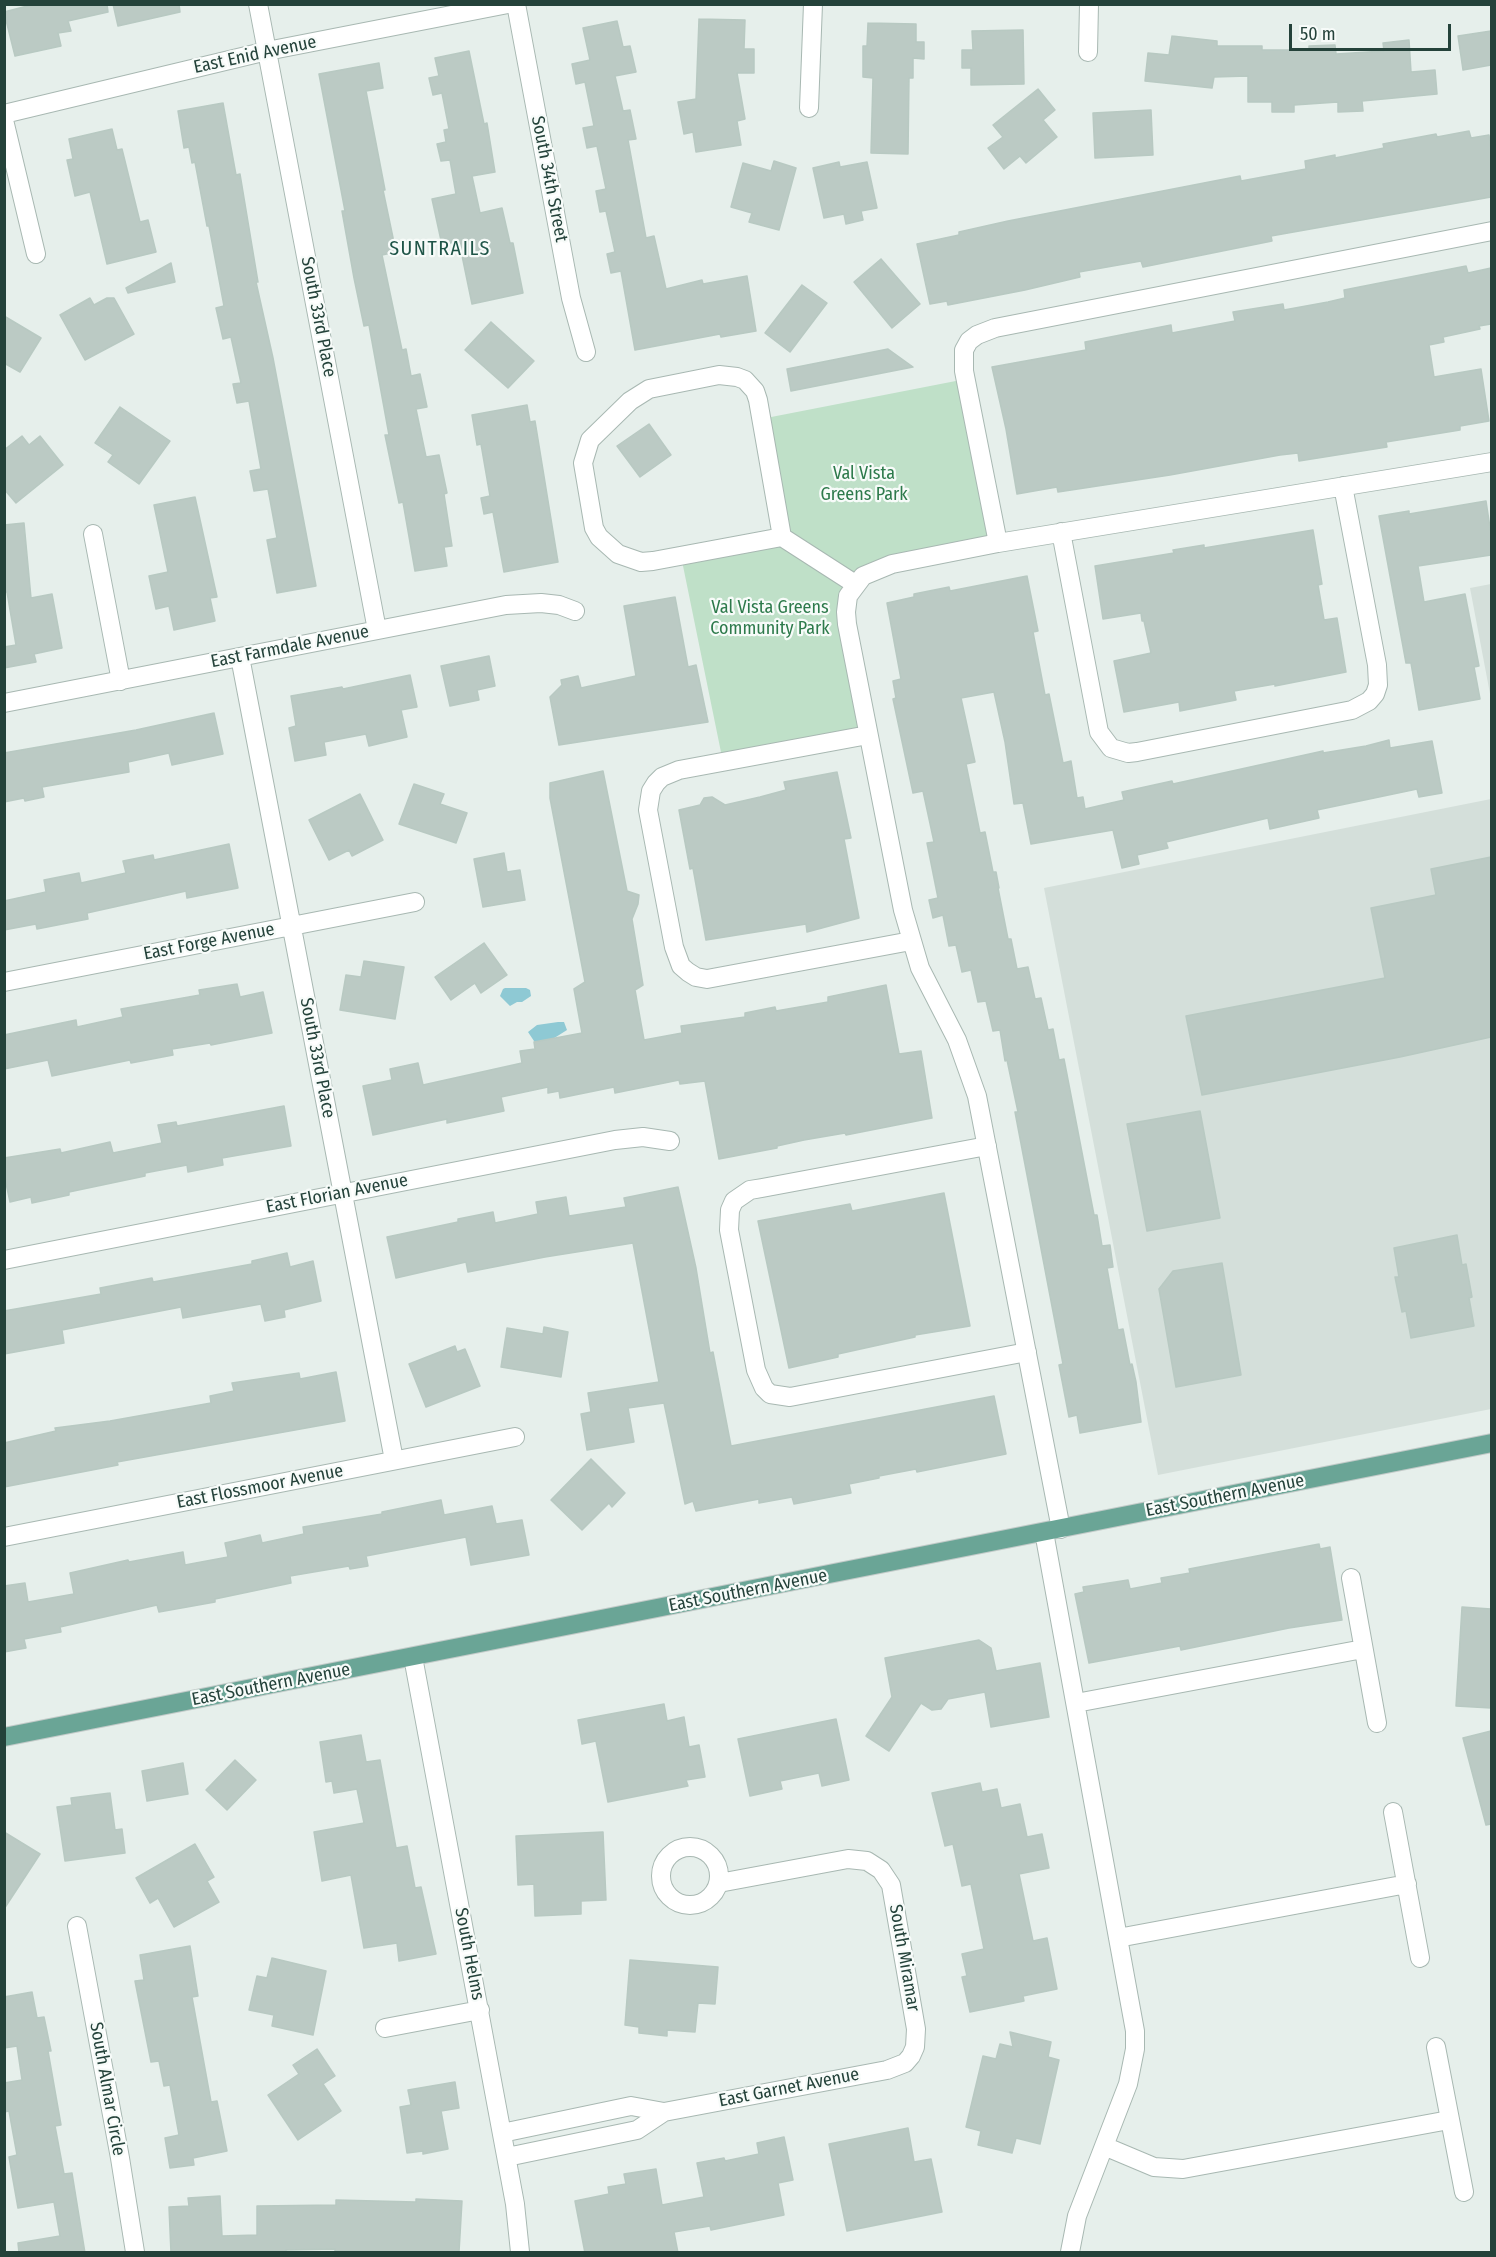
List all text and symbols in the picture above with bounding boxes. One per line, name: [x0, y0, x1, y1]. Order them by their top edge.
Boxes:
scale bar: [1292, 12, 1454, 50]
text: 50 m: [1300, 23, 1336, 45]
street label: East Enid Avenue: [192, 31, 318, 79]
street label: South 34th Street: [526, 114, 572, 244]
district label: SUNTRAILS: [389, 237, 491, 261]
street label: South 33rd Place: [296, 255, 340, 379]
park label: Val Vista Greens Park: [820, 463, 908, 506]
park label: Val Vista Greens Community Park: [710, 597, 830, 640]
street label: East Farmdale Avenue: [209, 621, 371, 673]
street label: East Forge Avenue: [142, 919, 276, 965]
street label: South 33rd Place: [295, 996, 339, 1120]
street label: East Florian Avenue: [264, 1170, 410, 1218]
street label: East Flossmoor Avenue: [175, 1460, 345, 1514]
street label: East Southern Avenue: [1144, 1470, 1306, 1522]
street label: East Southern Avenue: [667, 1565, 829, 1617]
street label: East Southern Avenue: [190, 1659, 352, 1711]
street label: South Miramar: [884, 1903, 924, 2013]
street label: South Helms: [449, 1906, 489, 2002]
street label: South Almar Circle: [85, 2020, 129, 2158]
street label: East Garnet Avenue: [717, 2064, 861, 2112]

